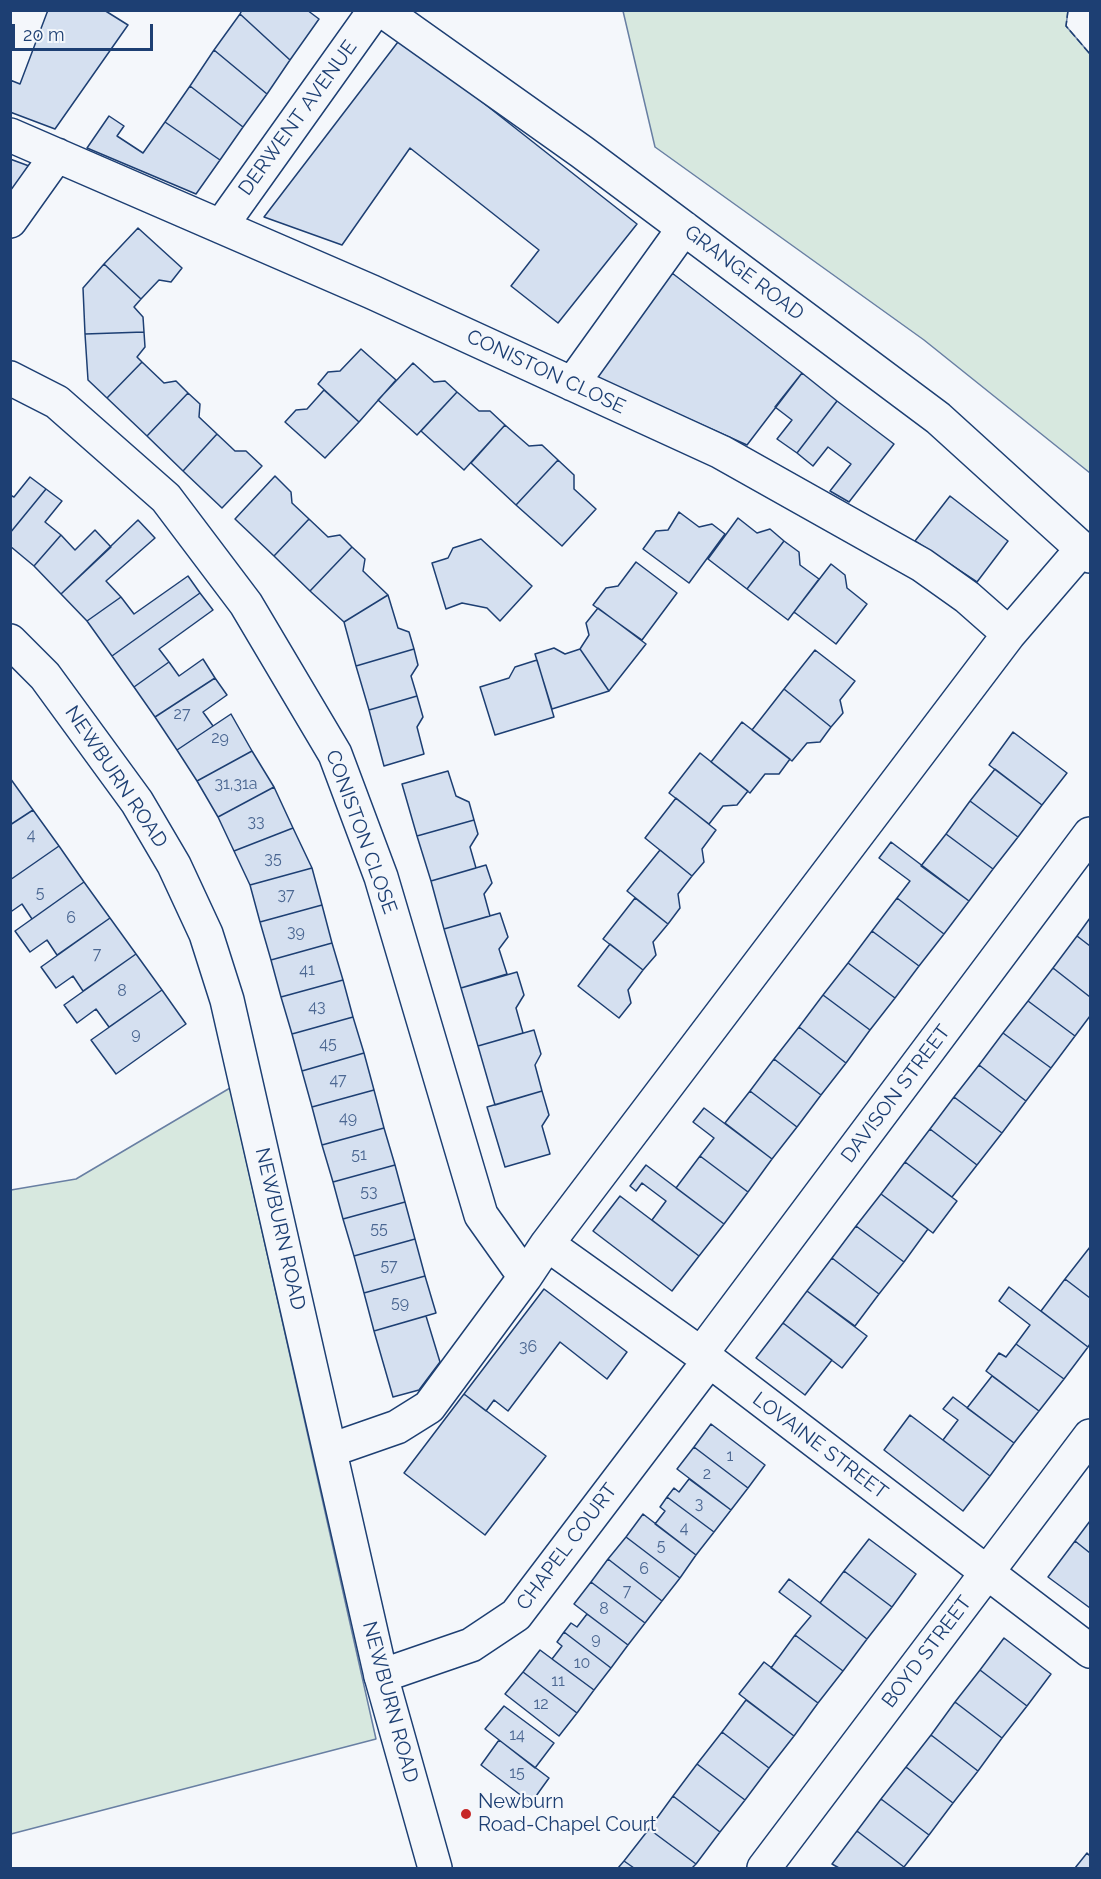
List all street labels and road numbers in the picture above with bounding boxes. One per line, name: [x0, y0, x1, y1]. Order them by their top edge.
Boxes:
street label: DERWENT AVENUE: [234, 36, 362, 200]
street label: GRANGE ROAD: [680, 220, 808, 326]
street label: CONISTON CLOSE: [463, 325, 629, 419]
street label: NEWBURN ROAD: [60, 702, 172, 852]
street label: CONISTON CLOSE: [320, 747, 402, 917]
street label: DAVISON STREET: [836, 1020, 956, 1168]
street label: NEWBURN ROAD: [250, 1145, 310, 1313]
street label: LOVAINE STREET: [748, 1387, 892, 1505]
street label: CHAPEL COURT: [512, 1479, 622, 1615]
street label: BOYD STREET: [877, 1591, 977, 1713]
street label: NEWBURN ROAD: [357, 1619, 423, 1785]

